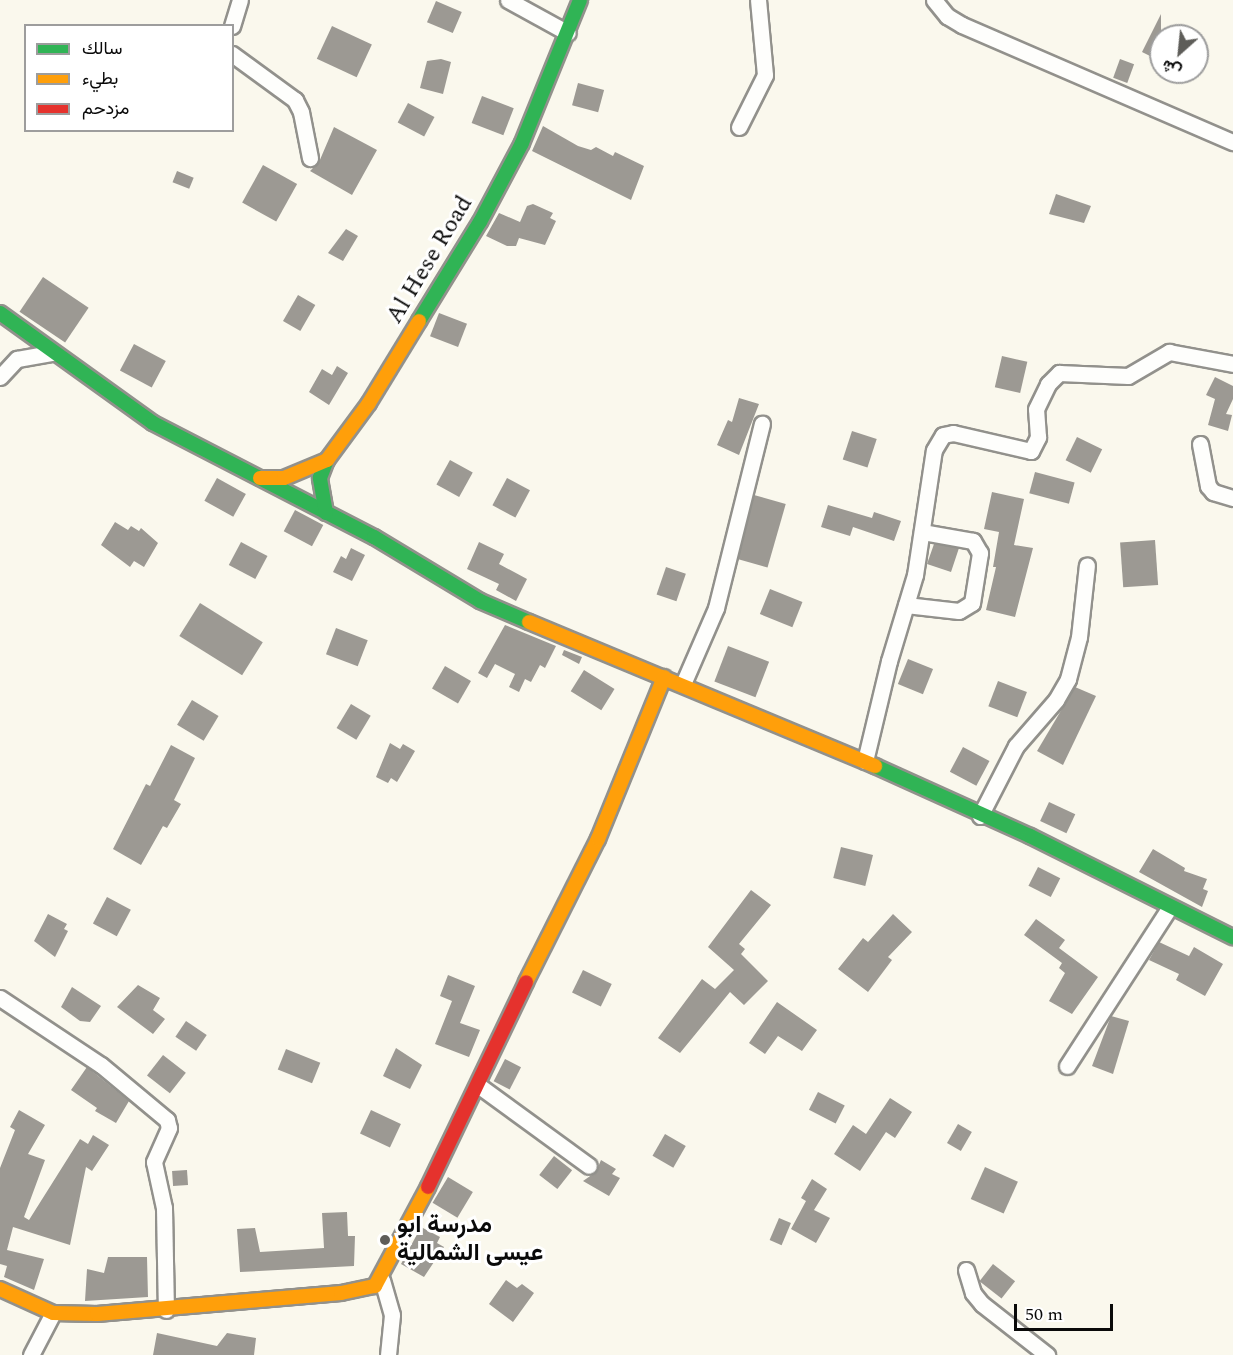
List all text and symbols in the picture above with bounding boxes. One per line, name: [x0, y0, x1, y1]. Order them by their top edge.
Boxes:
legend: [24, 24, 234, 132]
north arrow: [1149, 24, 1209, 84]
text: سالك: [82, 35, 122, 62]
text: ش: [1158, 53, 1186, 83]
text: بطيء: [82, 65, 118, 92]
text: مزدحم: [82, 95, 129, 122]
street label: Al Hese Road: [381, 191, 479, 329]
place label: مدرسة ابو عيسى الشمالية: [397, 1212, 543, 1268]
marker: مدرسة ابو عيسى الشمالية: [378, 1233, 392, 1247]
scale bar: [1017, 1292, 1116, 1330]
text: 50 m: [1025, 1301, 1063, 1328]

